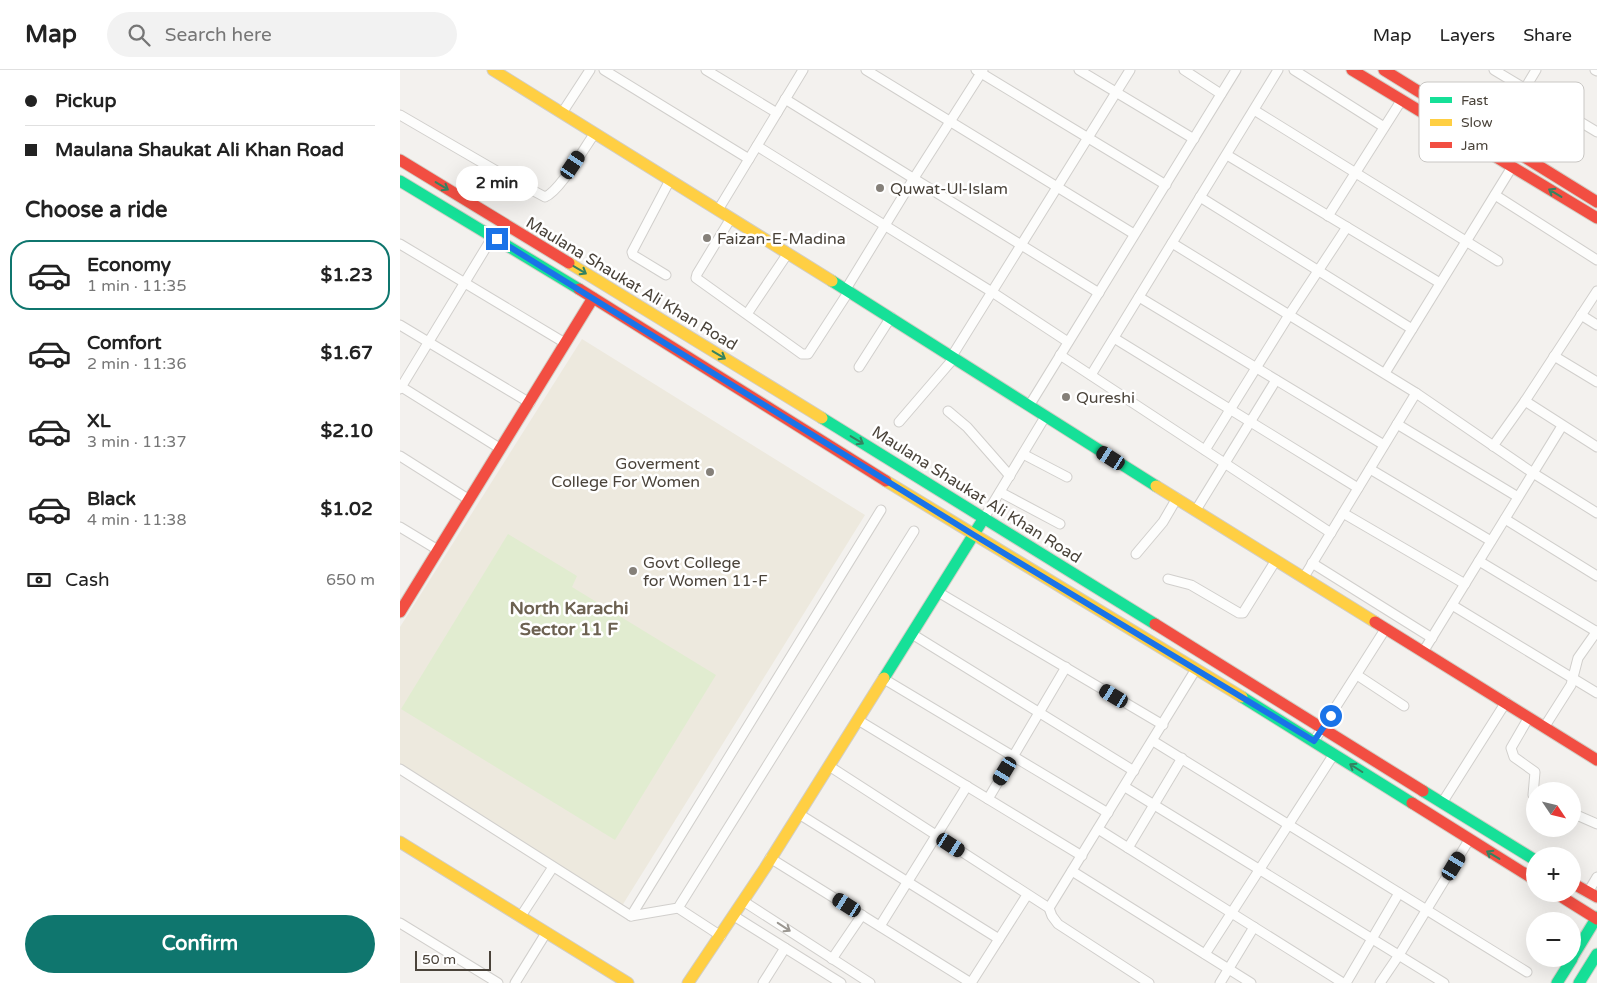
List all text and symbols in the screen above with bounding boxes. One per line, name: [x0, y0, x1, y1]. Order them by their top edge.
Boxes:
search box: [107, 12, 457, 57]
text: Map: [25, 20, 77, 49]
icon: search: [125, 21, 153, 49]
text: Search here: [165, 24, 272, 46]
text: Map: [1373, 24, 1412, 46]
text: Layers: [1440, 24, 1495, 46]
text: Share: [1523, 24, 1572, 46]
legend: [1419, 82, 1584, 162]
text: Pickup: [55, 90, 116, 112]
text: Fast: [1461, 92, 1489, 109]
text: Slow: [1461, 114, 1493, 131]
text: Jam: [1461, 137, 1488, 154]
text: Maulana Shaukat Ali Khan Road: [55, 139, 344, 161]
car: [558, 148, 587, 182]
callout: 2 min: [456, 166, 538, 202]
text: 2 min: [476, 173, 518, 193]
place label: Quwat-Ul-Islam: [890, 179, 1008, 199]
one-way arrow: [434, 181, 448, 191]
marker: Quwat-Ul-Islam: [874, 182, 886, 194]
one-way arrow: [1549, 188, 1563, 198]
text: Choose a ride: [25, 197, 168, 223]
street label: Maulana Shaukat Ali Khan Road: [522, 213, 741, 355]
route end: [486, 228, 508, 250]
place label: Faizan-E-Madina: [717, 229, 846, 249]
marker: Faizan-E-Madina: [701, 232, 713, 244]
icon: car: [27, 253, 72, 298]
text: Economy: [87, 254, 171, 276]
text: $1.23: [321, 264, 373, 286]
one-way arrow: [573, 266, 587, 276]
text: 1 min · 11:35: [87, 276, 186, 296]
icon: car: [27, 331, 72, 376]
text: Comfort: [87, 332, 161, 354]
text: $1.67: [321, 342, 373, 364]
one-way arrow: [711, 351, 725, 361]
text: 2 min · 11:36: [87, 354, 186, 374]
place label: Qureshi: [1076, 388, 1135, 408]
marker: Qureshi: [1060, 391, 1072, 403]
icon: car: [27, 409, 72, 454]
text: XL: [87, 410, 111, 432]
text: $2.10: [321, 420, 373, 442]
street label: Maulana Shaukat Ali Khan Road: [868, 422, 1085, 568]
text: 3 min · 11:37: [87, 432, 186, 452]
one-way arrow: [850, 435, 864, 445]
car: [1094, 444, 1127, 472]
place label: Goverment College For Women: [551, 454, 700, 492]
marker: Goverment College For Women: [704, 466, 716, 478]
icon: car: [27, 487, 72, 532]
text: Black: [87, 488, 136, 510]
text: $1.02: [321, 498, 373, 520]
text: 4 min · 11:38: [87, 510, 186, 530]
place label: Govt College for Women 11-F: [643, 553, 768, 591]
marker: Govt College for Women 11-F: [627, 565, 639, 577]
icon: cash: [25, 566, 53, 594]
text: Cash: [65, 569, 110, 591]
text: 650 m: [326, 570, 375, 590]
district label: North Karachi Sector 11 F: [510, 597, 628, 640]
car: [1097, 682, 1130, 710]
route start: [1320, 705, 1342, 727]
car: [990, 754, 1019, 788]
one-way arrow: [1349, 762, 1363, 773]
north arrow: [1526, 782, 1581, 838]
map controls: [1526, 782, 1581, 967]
car: [934, 831, 967, 859]
button: +: [1526, 847, 1581, 902]
car: [1439, 849, 1468, 883]
one-way arrow: [1487, 849, 1501, 859]
car: [830, 891, 863, 919]
button: −: [1526, 912, 1581, 967]
button: Confirm: [25, 915, 375, 973]
one-way arrow: [777, 922, 791, 933]
scale bar: [415, 948, 491, 971]
text: 50 m: [422, 951, 456, 968]

